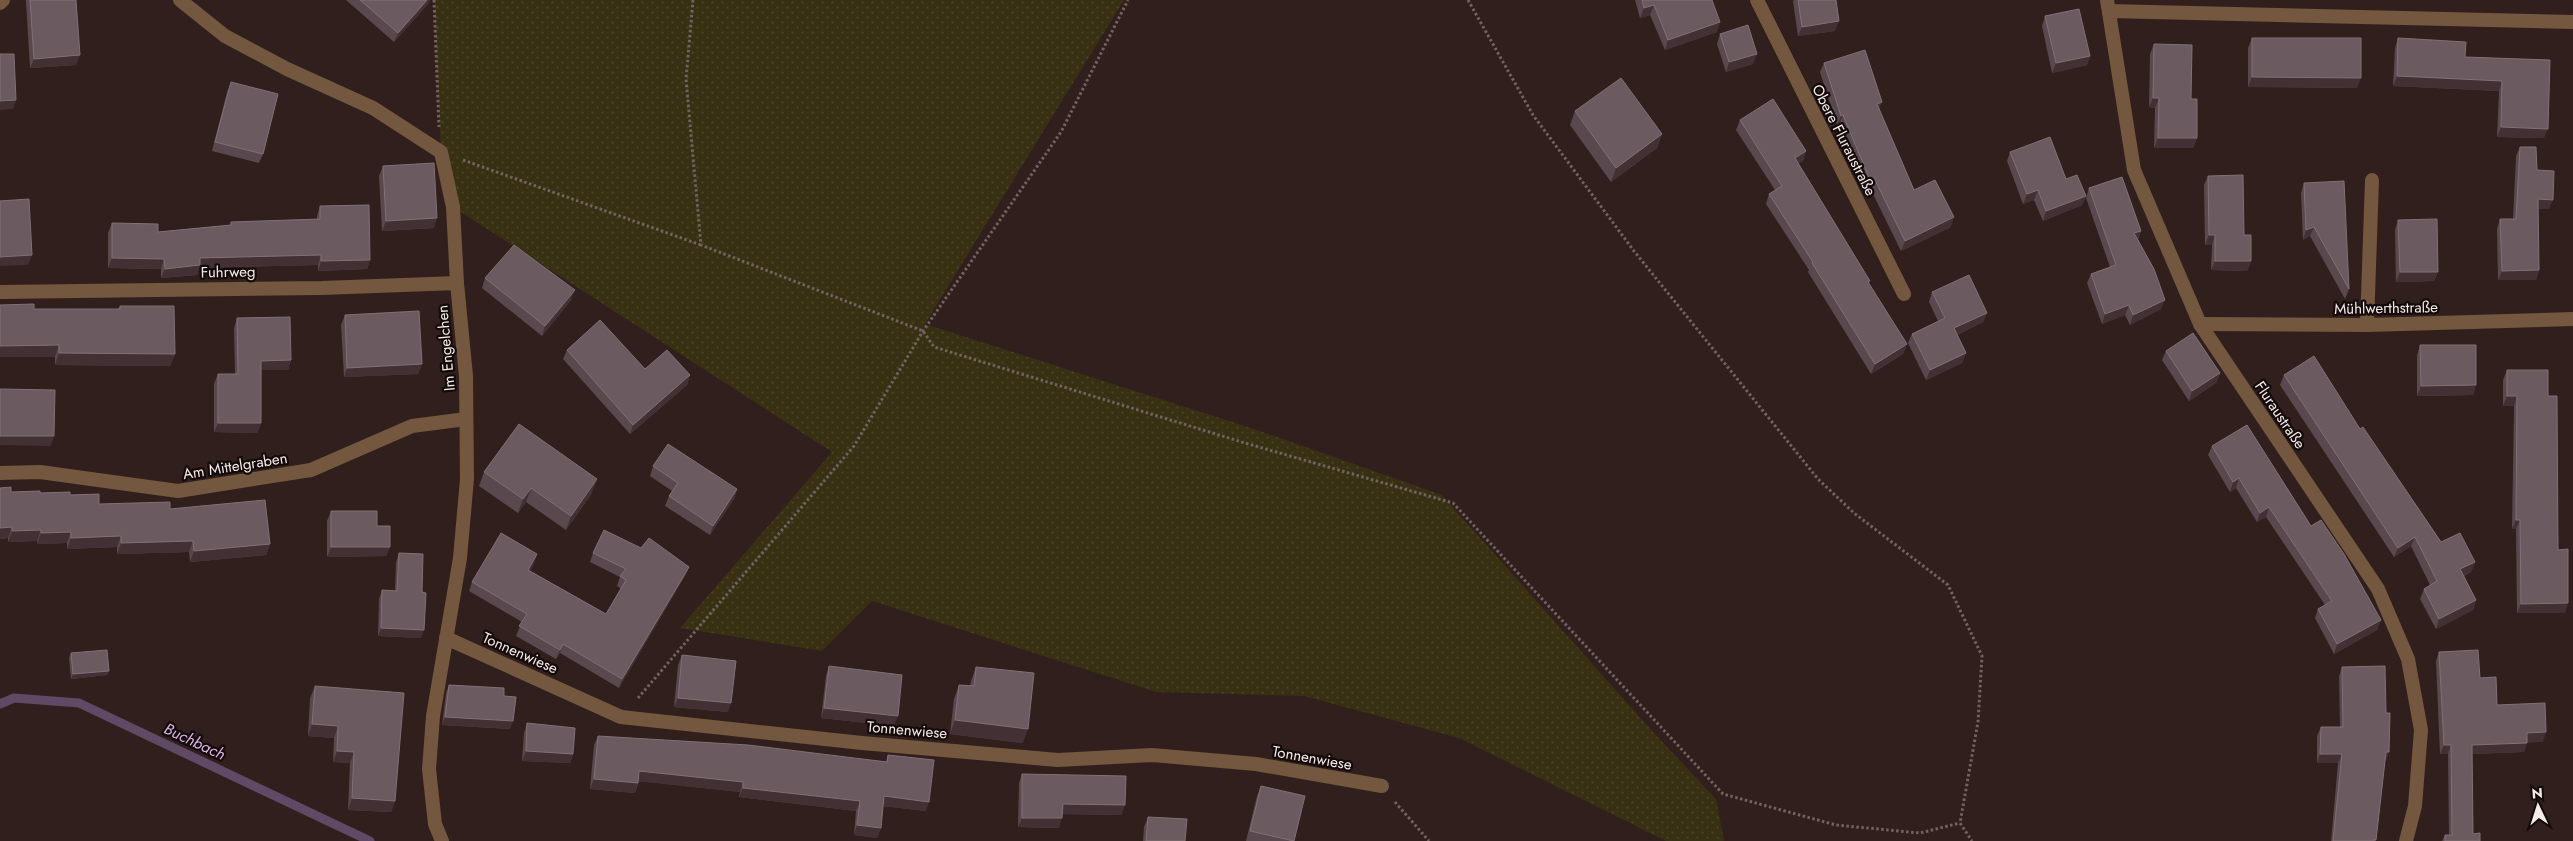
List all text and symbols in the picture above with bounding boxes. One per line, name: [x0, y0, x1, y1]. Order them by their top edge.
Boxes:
street label: Obere Fluraustraße: [1806, 80, 1882, 200]
street label: Fuhrweg: [200, 261, 256, 283]
street label: Mühlwerthstraße: [2334, 296, 2438, 320]
street label: Im Engelchen: [431, 304, 461, 392]
street label: Fluraustraße: [2249, 377, 2311, 453]
street label: Am Mittelgraben: [181, 447, 289, 485]
street label: Tonnenwiese: [479, 627, 562, 680]
street label: Tonnenwiese: [866, 716, 948, 744]
water label: Buchbach: [160, 717, 229, 766]
street label: Tonnenwiese: [1270, 740, 1354, 776]
north arrow: [2513, 781, 2563, 831]
text: N: [2531, 783, 2543, 803]

